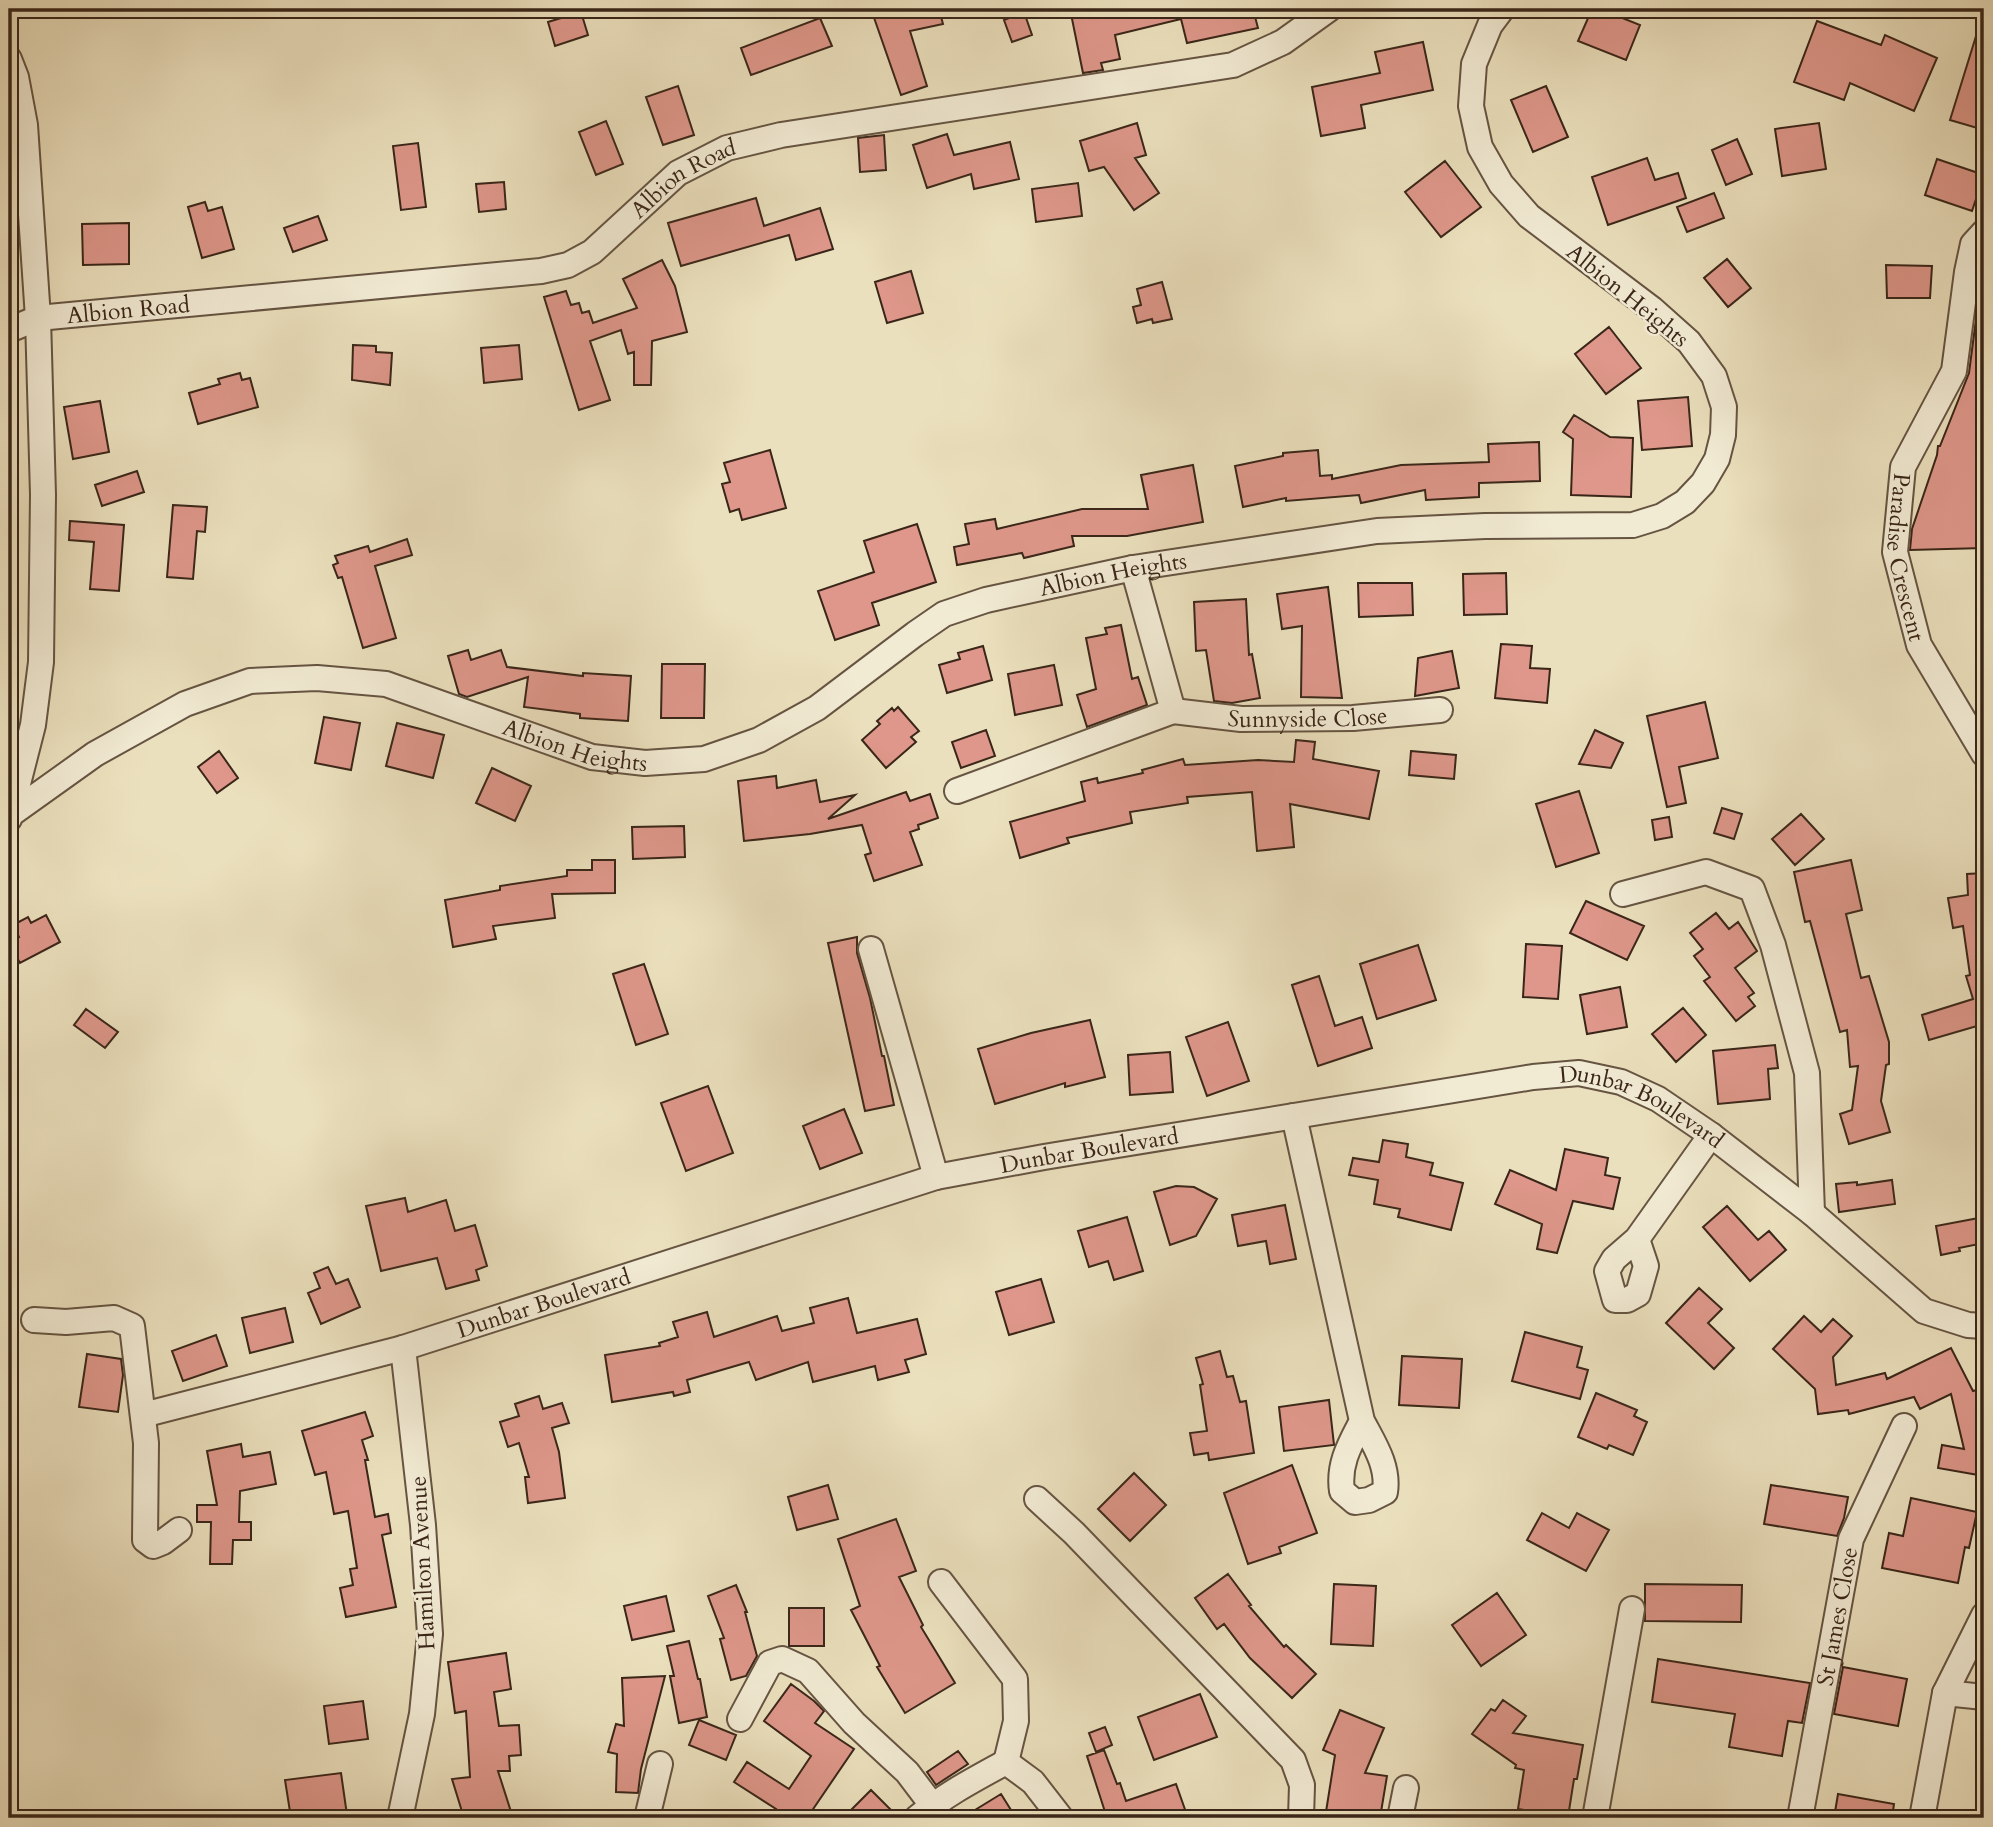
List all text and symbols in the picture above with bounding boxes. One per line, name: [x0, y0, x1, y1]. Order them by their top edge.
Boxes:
street label: Albion Road: [624, 131, 740, 225]
street label: Albion Heights: [1560, 236, 1695, 354]
street label: Albion Road: [65, 289, 192, 331]
street label: Paradise Crescent: [1879, 472, 1932, 644]
street label: Albion Heights: [1037, 545, 1189, 604]
street label: Sunnyside Close: [1226, 700, 1389, 735]
street label: Albion Heights: [498, 712, 649, 779]
street label: Dunbar Boulevard: [1558, 1058, 1731, 1156]
street label: Dunbar Boulevard: [998, 1120, 1182, 1181]
street label: Dunbar Boulevard: [453, 1261, 635, 1346]
street label: Hamilton Avenue: [402, 1475, 443, 1651]
street label: St James Close: [1809, 1544, 1865, 1688]

